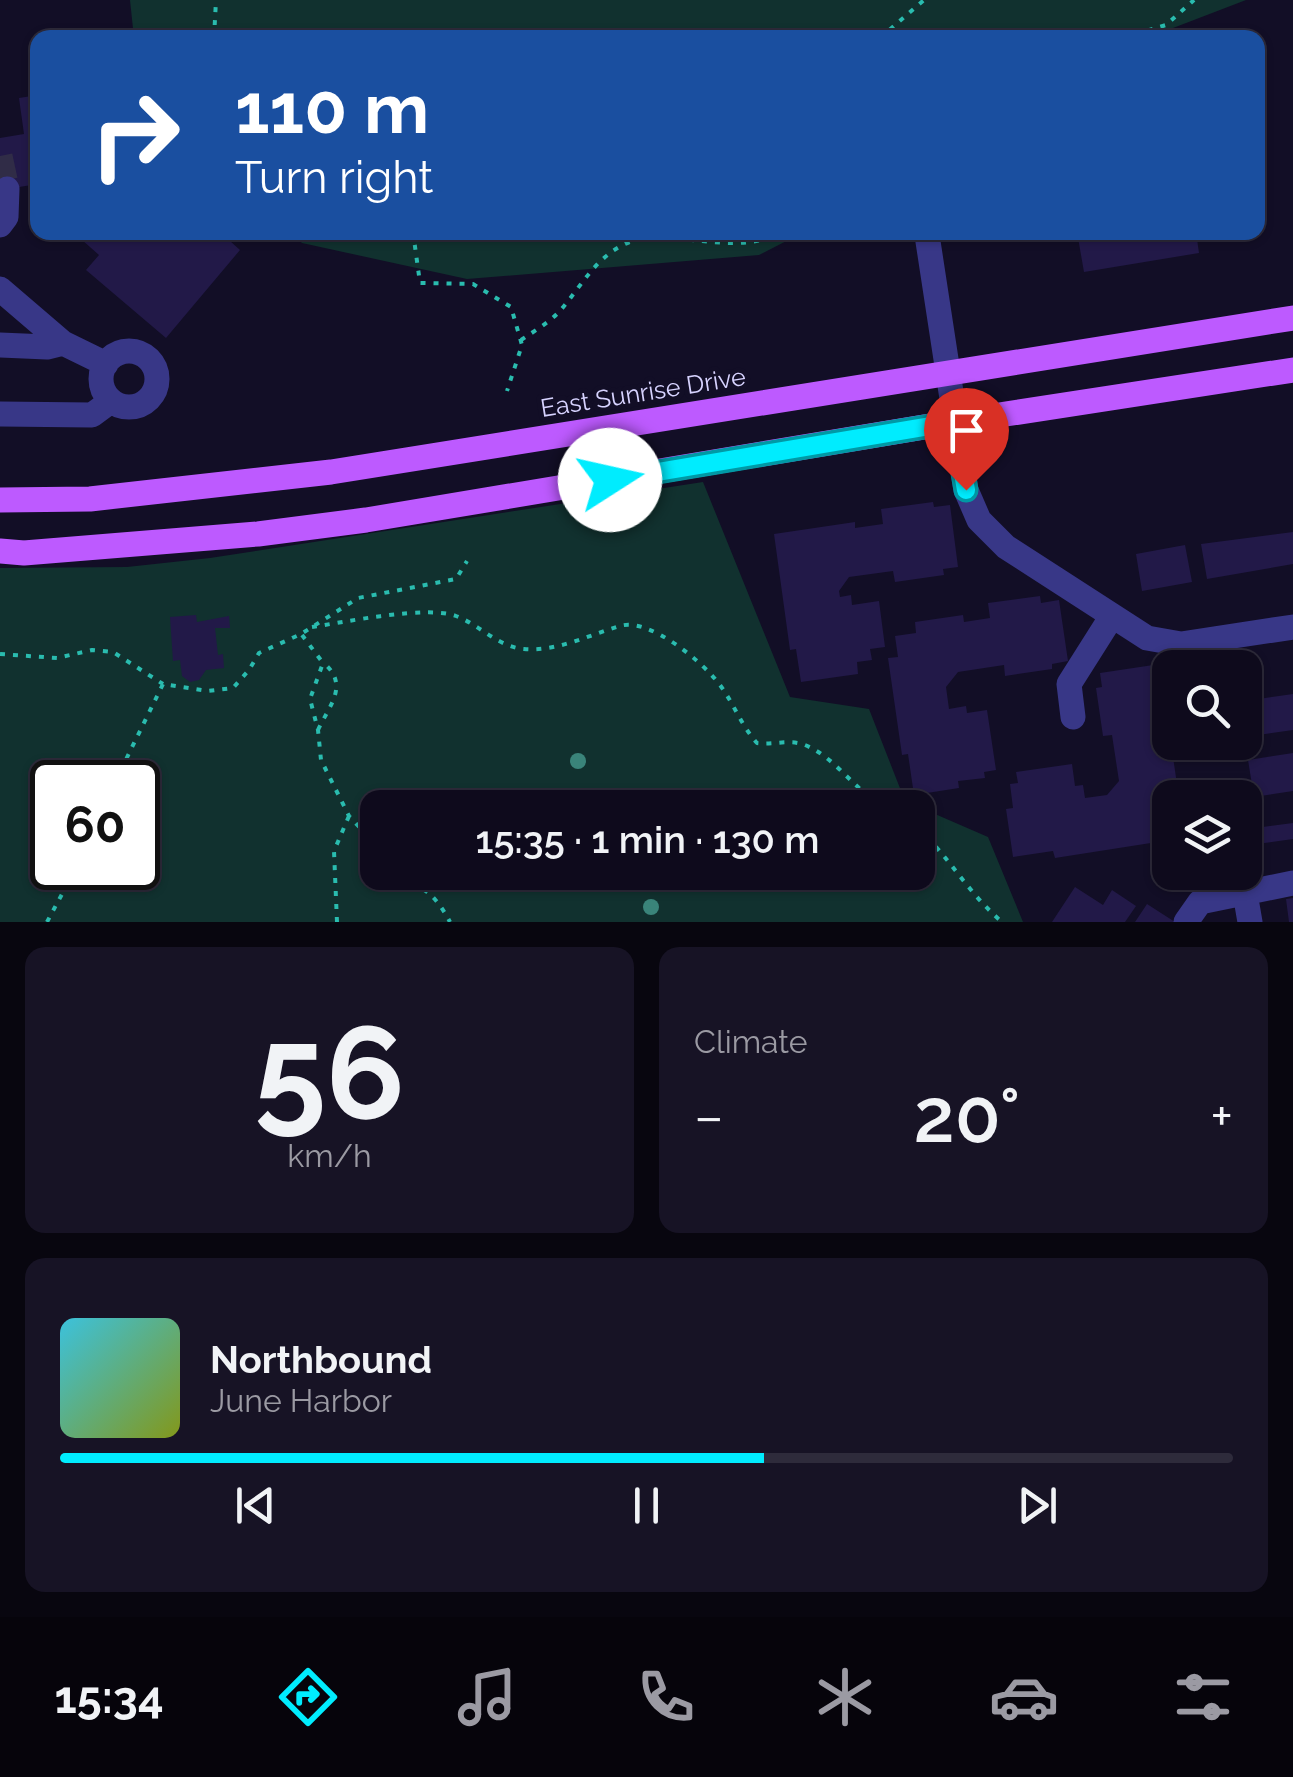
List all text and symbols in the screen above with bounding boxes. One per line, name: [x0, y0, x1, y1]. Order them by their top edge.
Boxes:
text: 110 m: [235, 67, 429, 149]
icon: right: [70, 70, 200, 200]
text: Turn right: [235, 151, 433, 204]
street label: East Sunrise Drive: [538, 361, 748, 423]
pin: [924, 388, 1009, 491]
icon: arrive: [939, 403, 994, 458]
position arrow: [558, 428, 662, 532]
map controls: [1152, 650, 1262, 890]
button: search: [1152, 650, 1262, 760]
speed limit sign: 60: [30, 760, 160, 890]
button: layers: [1152, 780, 1262, 890]
text: 15:35 · 1 min · 130 m: [476, 817, 819, 862]
text: 56: [254, 996, 405, 1148]
text: Climate: [694, 1023, 808, 1060]
text: 20°: [914, 1071, 1020, 1160]
text: −: [694, 1084, 724, 1149]
text: +: [1210, 1084, 1233, 1149]
text: km/h: [287, 1137, 372, 1174]
text: Northbound: [210, 1337, 432, 1382]
text: June Harbor: [210, 1382, 392, 1419]
icon: previous: [228, 1478, 283, 1533]
icon: pause: [619, 1478, 674, 1533]
icon: next: [1010, 1478, 1065, 1533]
icon: directions: [273, 1662, 343, 1732]
icon: music: [452, 1662, 522, 1732]
icon: phone: [631, 1662, 701, 1732]
icon: climate: [810, 1662, 880, 1732]
icon: car: [989, 1662, 1059, 1732]
icon: filters: [1168, 1662, 1238, 1732]
text: 15:34: [55, 1671, 164, 1724]

